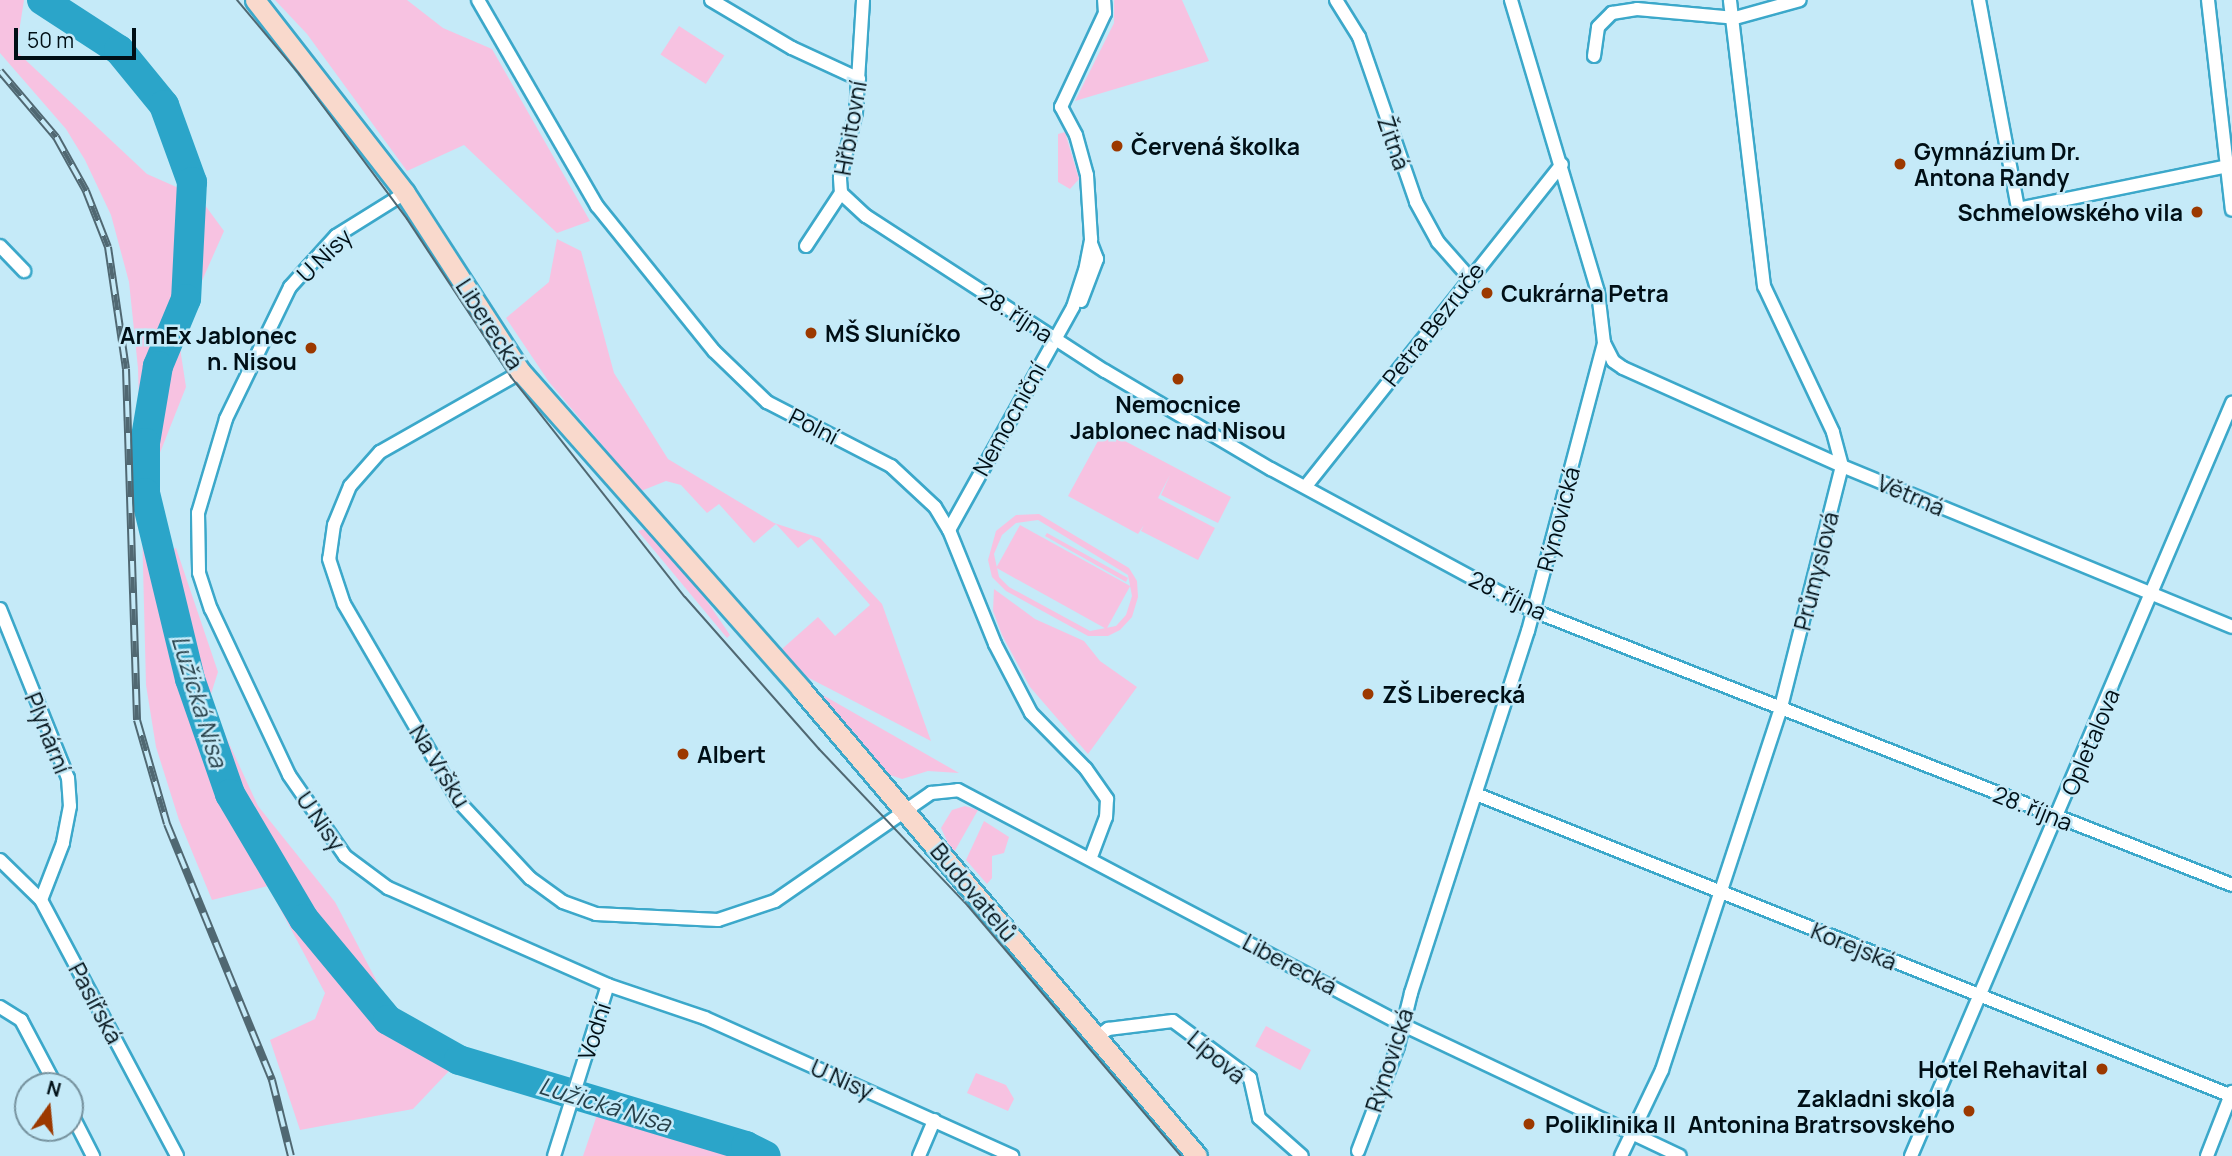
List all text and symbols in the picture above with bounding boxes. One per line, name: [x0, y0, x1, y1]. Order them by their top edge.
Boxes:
scale bar: [18, 14, 140, 58]
text: 50 m: [27, 26, 74, 54]
street label: Hřbitovní: [828, 79, 872, 177]
street label: Žitná: [1372, 112, 1416, 174]
place label: Červená školka: [1131, 132, 1300, 160]
place label: Gymnázium Dr. Antona Randy: [1914, 137, 2081, 191]
marker: Červená školka: [1109, 138, 1125, 154]
marker: Gymnázium Dr. Antona Randy: [1892, 156, 1908, 172]
place label: Schmelowského vila: [1957, 198, 2183, 226]
marker: Schmelowského vila: [2189, 204, 2205, 220]
street label: U Nisy: [291, 222, 357, 288]
street label: Petra Bezruče: [1376, 257, 1490, 391]
street label: Liberecká: [450, 273, 530, 375]
place label: Cukrárna Petra: [1501, 279, 1669, 307]
street label: 28. října: [974, 280, 1058, 348]
marker: Cukrárna Petra: [1479, 285, 1495, 301]
place label: MŠ Sluníčko: [825, 319, 961, 347]
place label: ArmEx Jablonec n. Nisou: [120, 321, 297, 375]
marker: MŠ Sluníčko: [803, 325, 819, 341]
marker: ArmEx Jablonec n. Nisou: [303, 340, 319, 356]
street label: Nemocniční: [967, 357, 1051, 481]
marker: Nemocnice Jablonec nad Nisou: [1170, 371, 1186, 387]
place label: Nemocnice Jablonec nad Nisou: [1070, 390, 1286, 444]
street label: Polní: [785, 402, 843, 450]
street label: Rýnovická: [1531, 464, 1585, 574]
street label: Větrná: [1873, 469, 1949, 521]
street label: Průmyslová: [1788, 509, 1844, 633]
street label: 28. října: [1465, 564, 1551, 626]
water label: Lužická Nisa: [166, 632, 234, 770]
place label: ZŠ Liberecká: [1382, 680, 1525, 708]
street label: Opletalova: [2055, 684, 2125, 800]
marker: ZŠ Liberecká: [1360, 686, 1376, 702]
street label: Plynární: [19, 688, 77, 778]
street label: Na Vršku: [404, 720, 476, 812]
place label: Albert: [697, 740, 766, 768]
marker: Albert: [675, 746, 691, 762]
street label: 28. října: [1989, 780, 2077, 836]
street label: U Nisy: [291, 786, 351, 856]
street label: Budovatelů: [925, 837, 1023, 947]
street label: Korejská: [1807, 916, 1901, 976]
street label: Liberecká: [1238, 928, 1342, 1000]
street label: Pasířská: [63, 958, 129, 1048]
street label: Vodní: [572, 999, 616, 1063]
street label: Rýnovická: [1359, 1005, 1419, 1115]
street label: Lípová: [1182, 1025, 1252, 1089]
street label: U Nisy: [806, 1053, 878, 1105]
place label: Hotel Rehavital: [1918, 1055, 2088, 1083]
marker: Hotel Rehavital: [2094, 1061, 2110, 1077]
water label: Lužická Nisa: [536, 1070, 674, 1138]
north arrow: [14, 1072, 84, 1142]
text: N: [44, 1074, 64, 1103]
place label: Zakladni skola Antonina Bratrsovskeho: [1688, 1084, 1955, 1138]
marker: Zakladni skola Antonina Bratrsovskeho: [1961, 1103, 1977, 1119]
place label: Poliklinika II: [1545, 1110, 1676, 1138]
marker: Poliklinika II: [1519, 1114, 1539, 1134]

